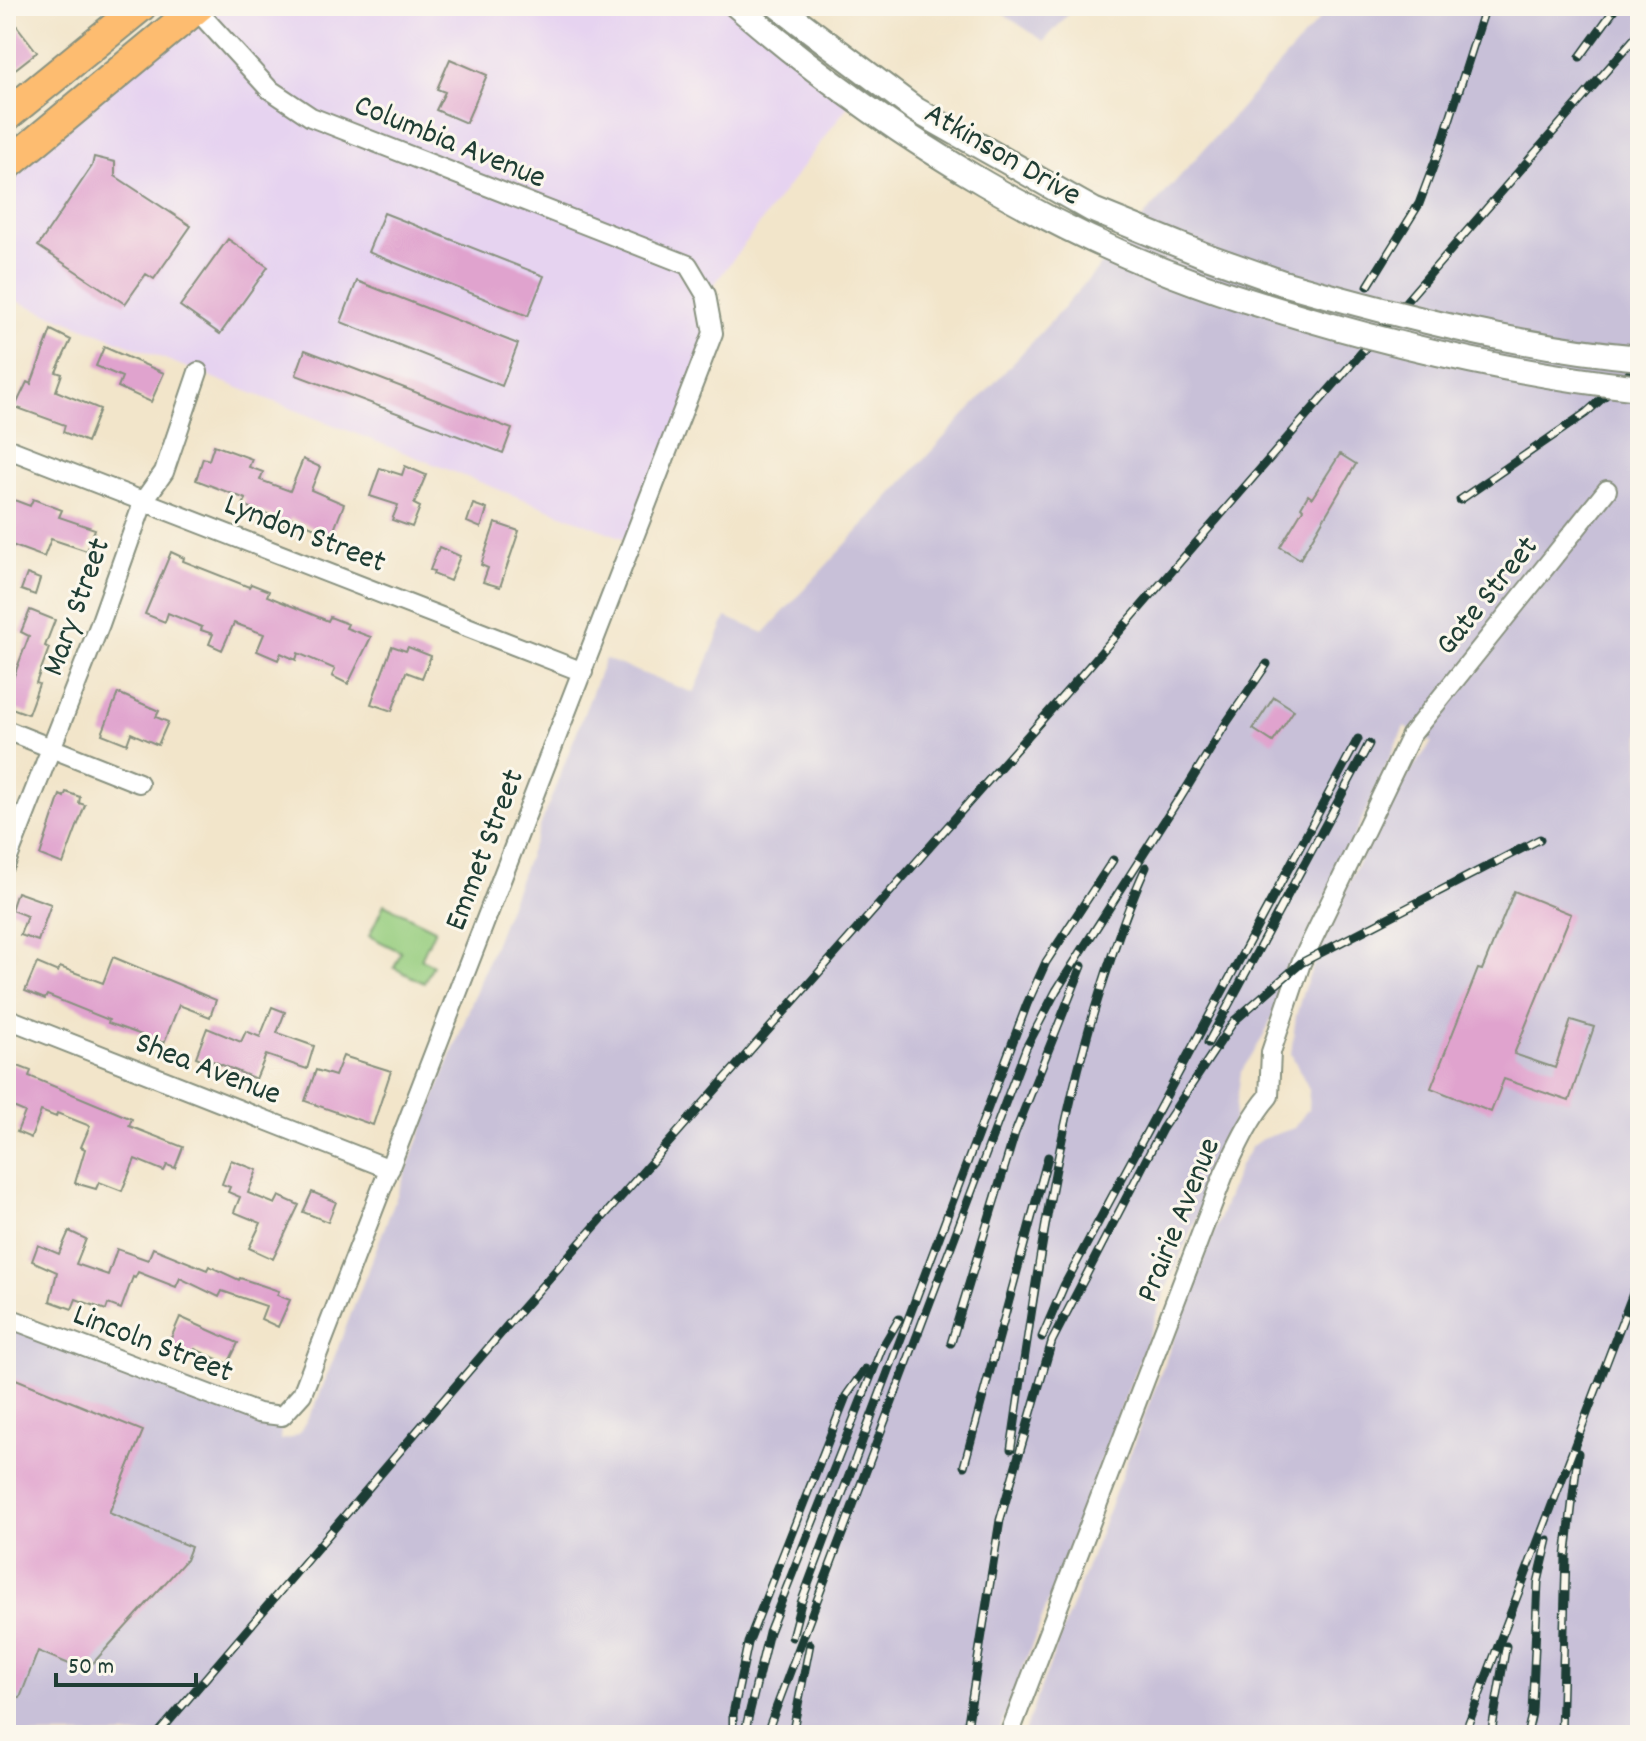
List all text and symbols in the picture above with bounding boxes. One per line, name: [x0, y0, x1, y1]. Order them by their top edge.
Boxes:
street label: Columbia Avenue: [346, 84, 552, 203]
street label: Atkinson Drive: [914, 93, 1089, 220]
street label: Lyndon Street: [217, 484, 392, 588]
street label: Gate Street: [1426, 527, 1552, 667]
street label: Mary Street: [33, 532, 125, 683]
street label: Emmet Street: [435, 763, 539, 938]
street label: Shea Avenue: [128, 1022, 287, 1120]
street label: Prairie Avenue: [1127, 1132, 1235, 1310]
street label: Lincoln Street: [65, 1294, 239, 1397]
scale bar: [56, 1637, 196, 1687]
text: 50 m: [68, 1651, 114, 1685]

